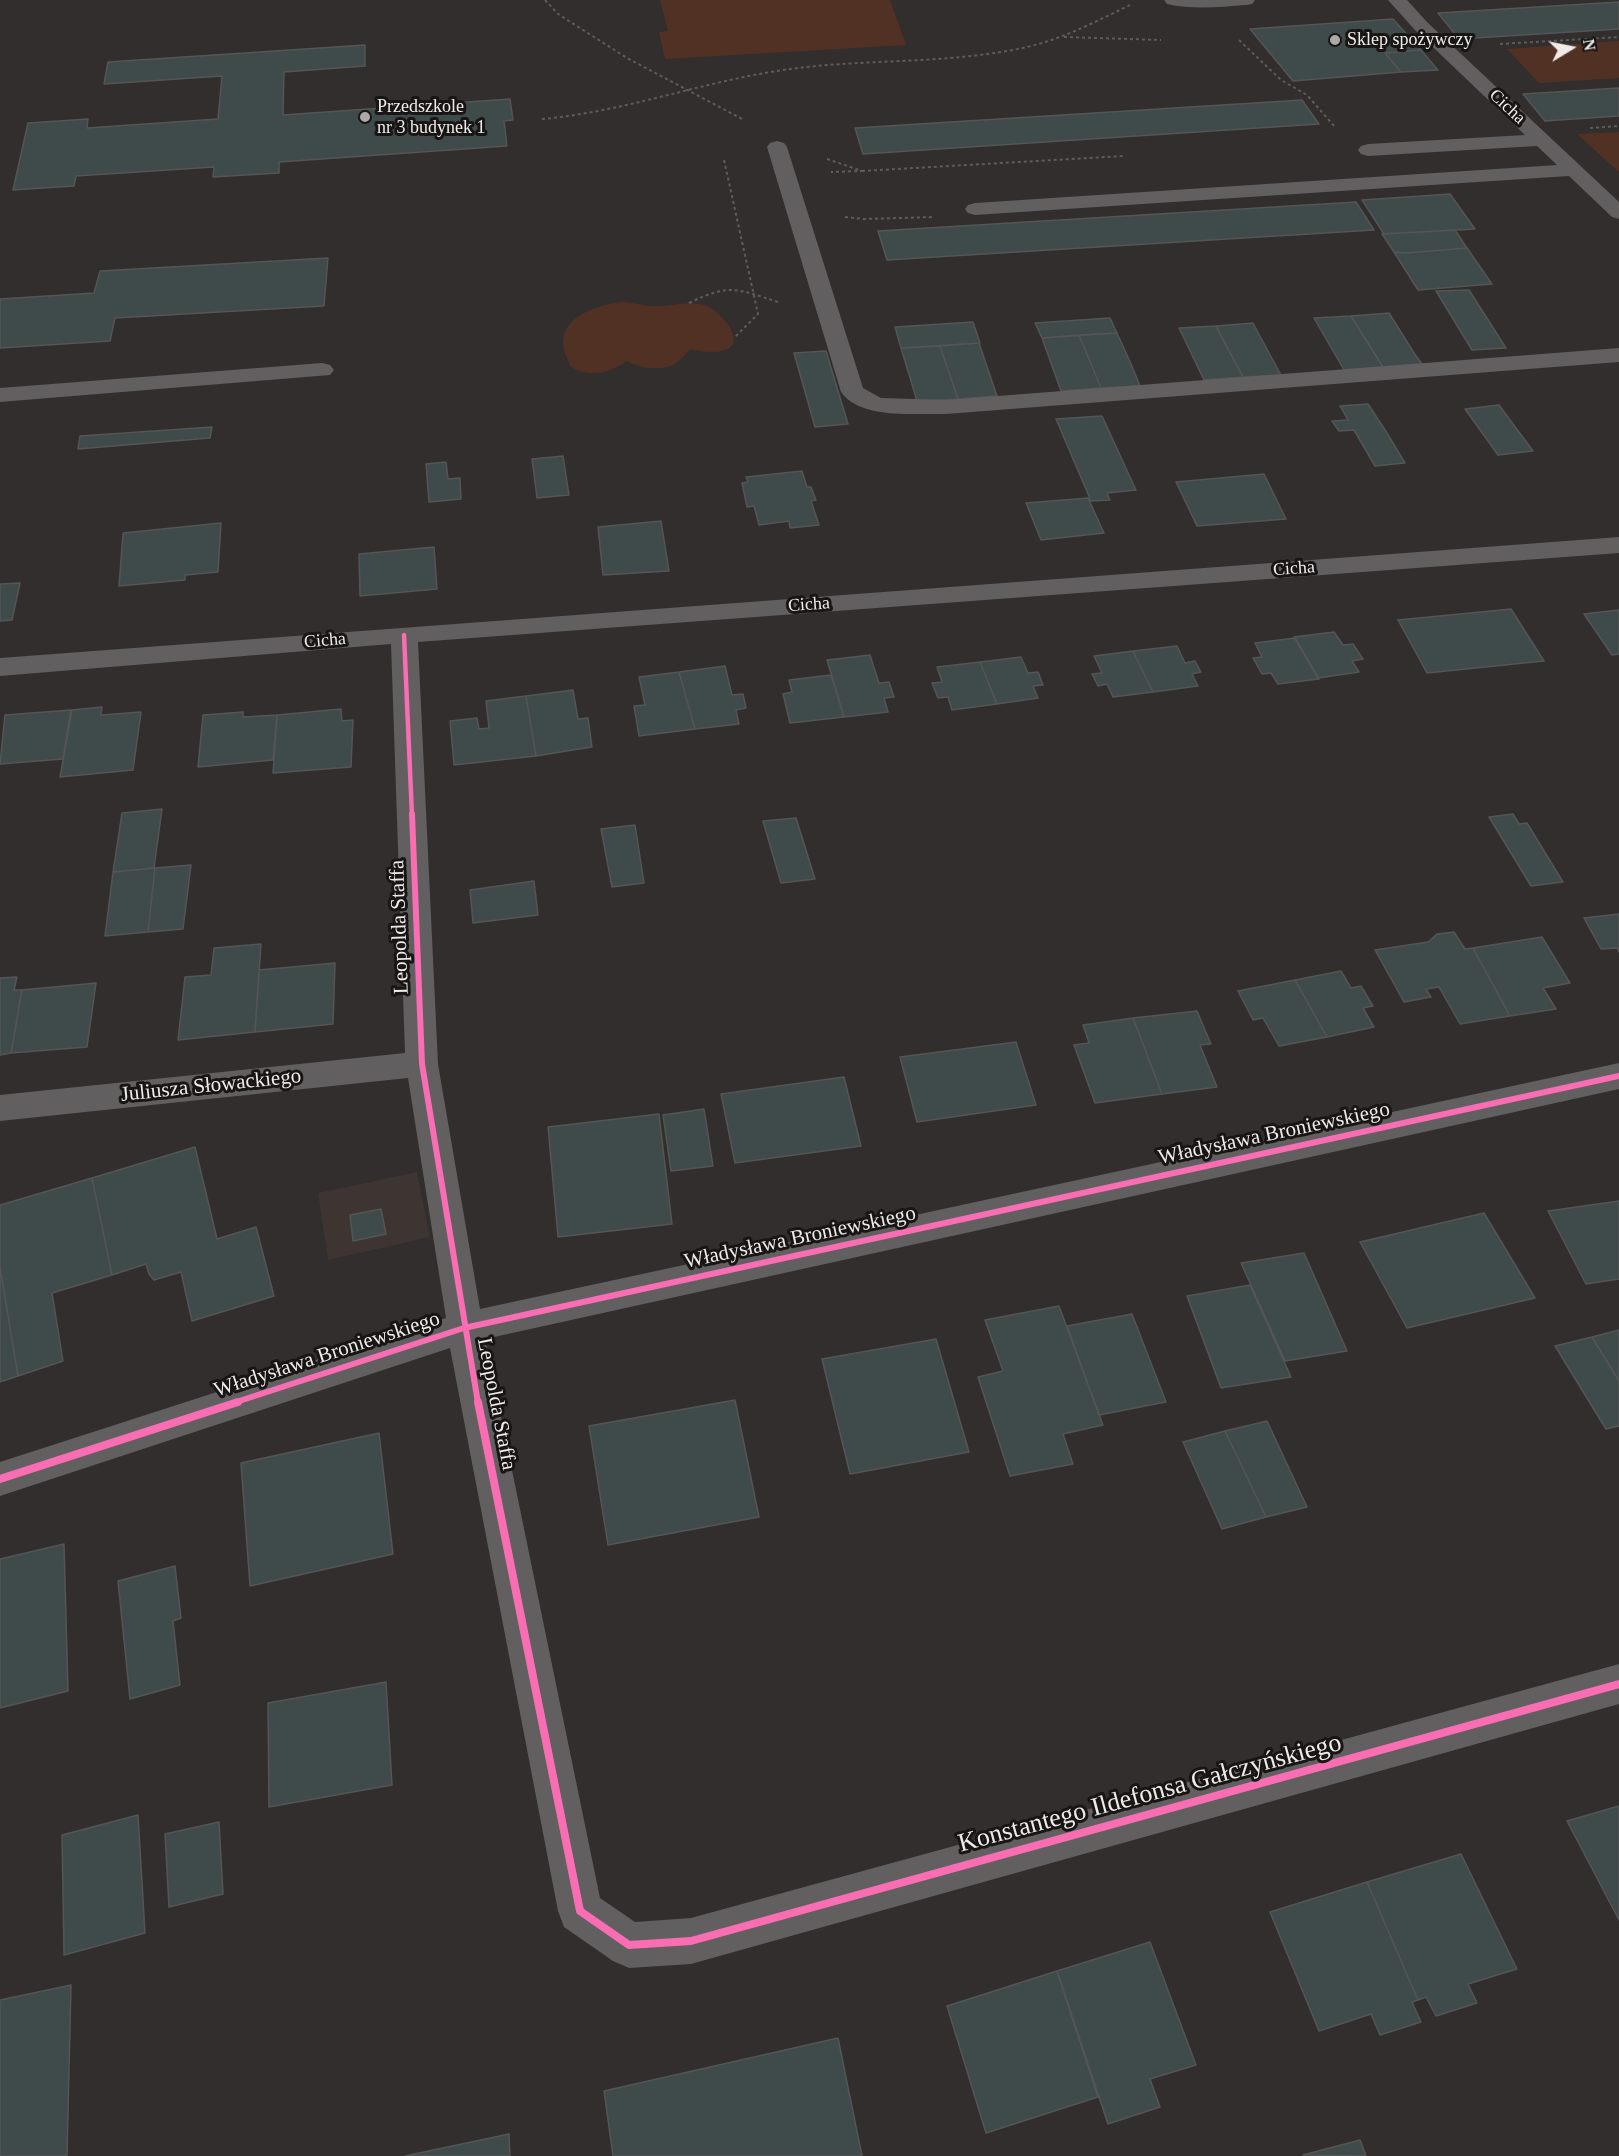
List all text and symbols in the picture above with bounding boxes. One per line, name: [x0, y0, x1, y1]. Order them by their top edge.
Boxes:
north arrow: [1541, 18, 1601, 78]
place label: Sklep spożywczy: [1347, 29, 1472, 51]
marker: Sklep spożywczy: [1328, 33, 1342, 47]
text: N: [1580, 38, 1599, 52]
street label: Cicha: [1484, 85, 1530, 129]
place label: Przedszkole nr 3 budynek 1: [377, 96, 485, 138]
marker: Przedszkole nr 3 budynek 1: [358, 110, 372, 124]
street label: Cicha: [1272, 557, 1316, 581]
street label: Cicha: [787, 593, 831, 617]
street label: Cicha: [303, 628, 347, 654]
street label: Leopolda Staffa: [385, 859, 415, 995]
street label: Juliusza Słowackiego: [119, 1064, 303, 1108]
street label: Władysława Broniewskiego: [1156, 1097, 1392, 1171]
street label: Władysława Broniewskiego: [682, 1201, 918, 1275]
street label: Władysława Broniewskiego: [211, 1307, 443, 1403]
street label: Leopolda Staffa: [471, 1336, 521, 1472]
street label: Konstantego Ildefonsa Gałczyńskiego: [955, 1728, 1345, 1860]

